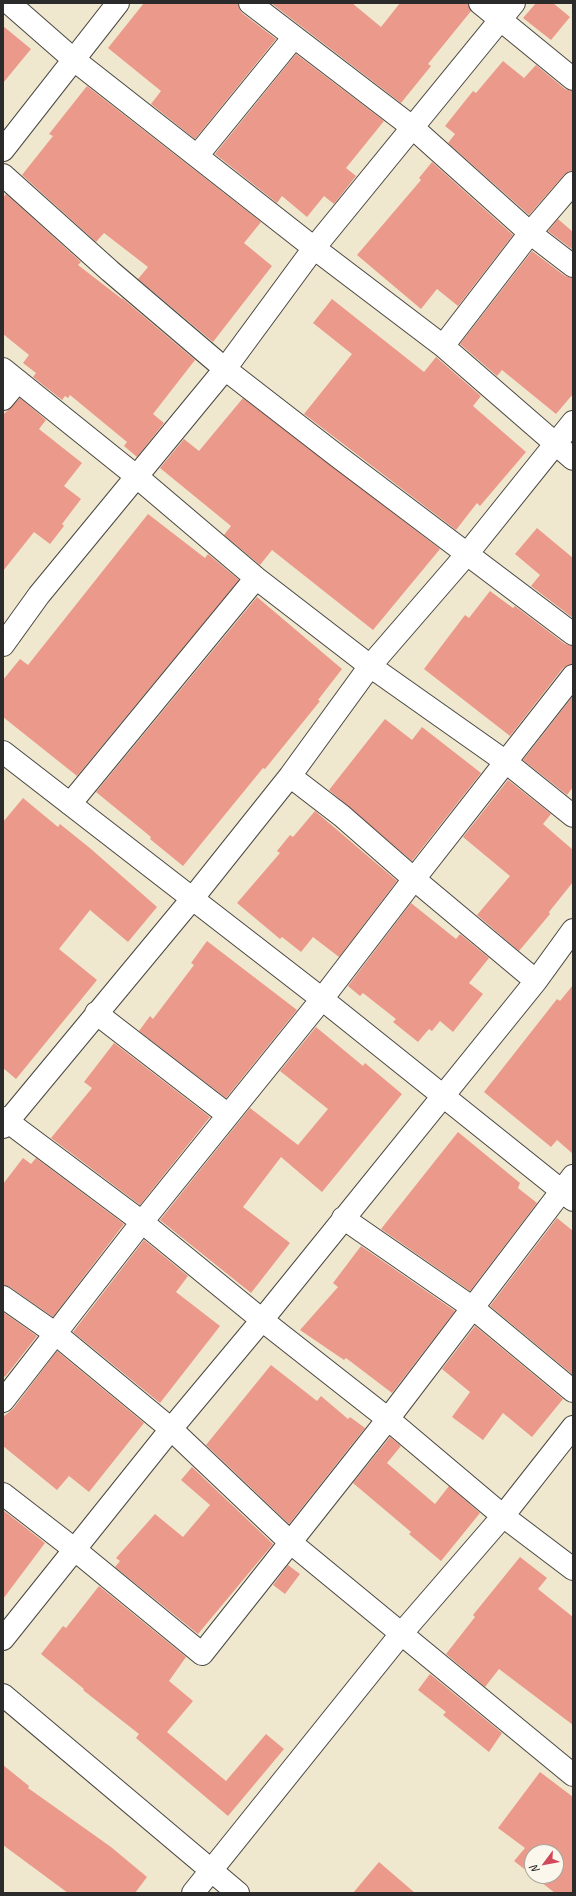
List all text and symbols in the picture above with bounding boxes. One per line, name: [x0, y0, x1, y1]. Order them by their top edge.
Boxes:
north arrow: [524, 1844, 564, 1884]
text: N: [527, 1863, 542, 1876]

